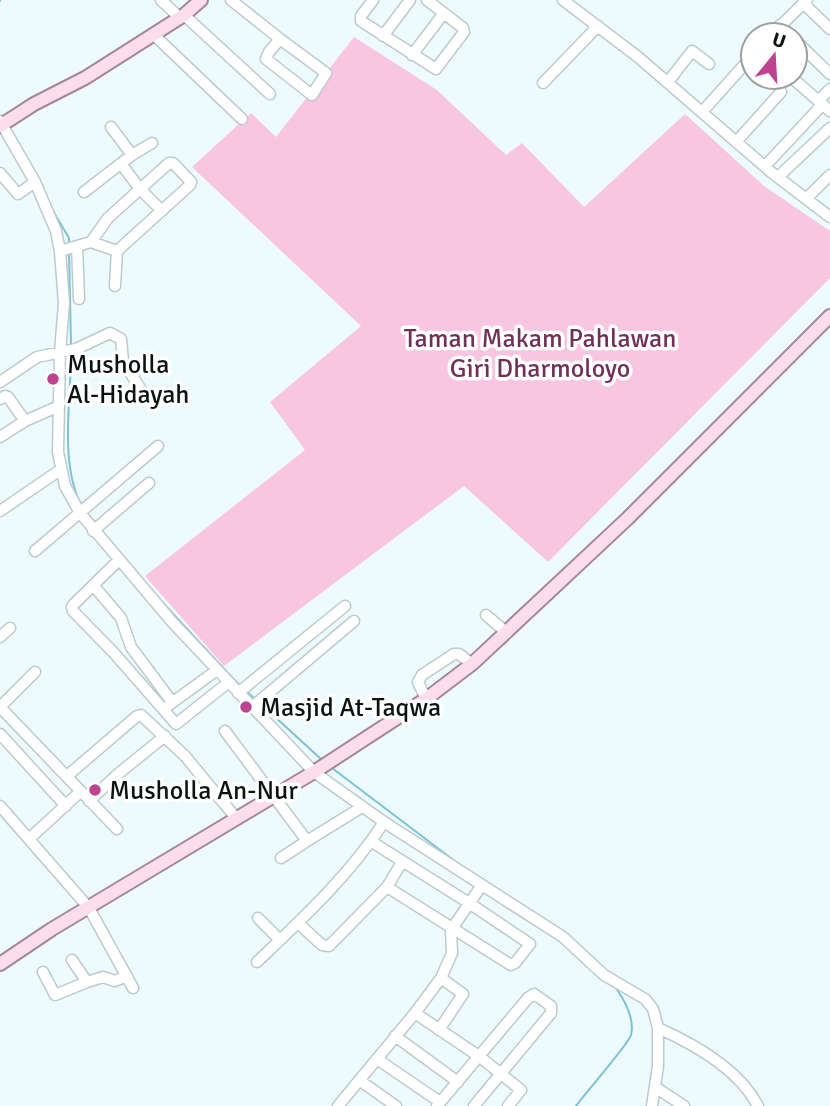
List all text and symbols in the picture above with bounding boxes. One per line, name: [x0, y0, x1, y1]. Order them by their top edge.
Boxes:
north arrow: [739, 21, 809, 91]
text: U: [769, 27, 789, 54]
park label: Taman Makam Pahlawan Giri Dharmoloyo: [404, 323, 676, 385]
place label: Musholla Al-Hidayah: [67, 349, 190, 411]
marker: Musholla Al-Hidayah: [45, 371, 61, 387]
place label: Masjid At-Taqwa: [260, 692, 441, 724]
marker: Masjid At-Taqwa: [238, 699, 254, 715]
place label: Musholla An-Nur: [109, 775, 298, 807]
marker: Musholla An-Nur: [87, 782, 103, 798]

